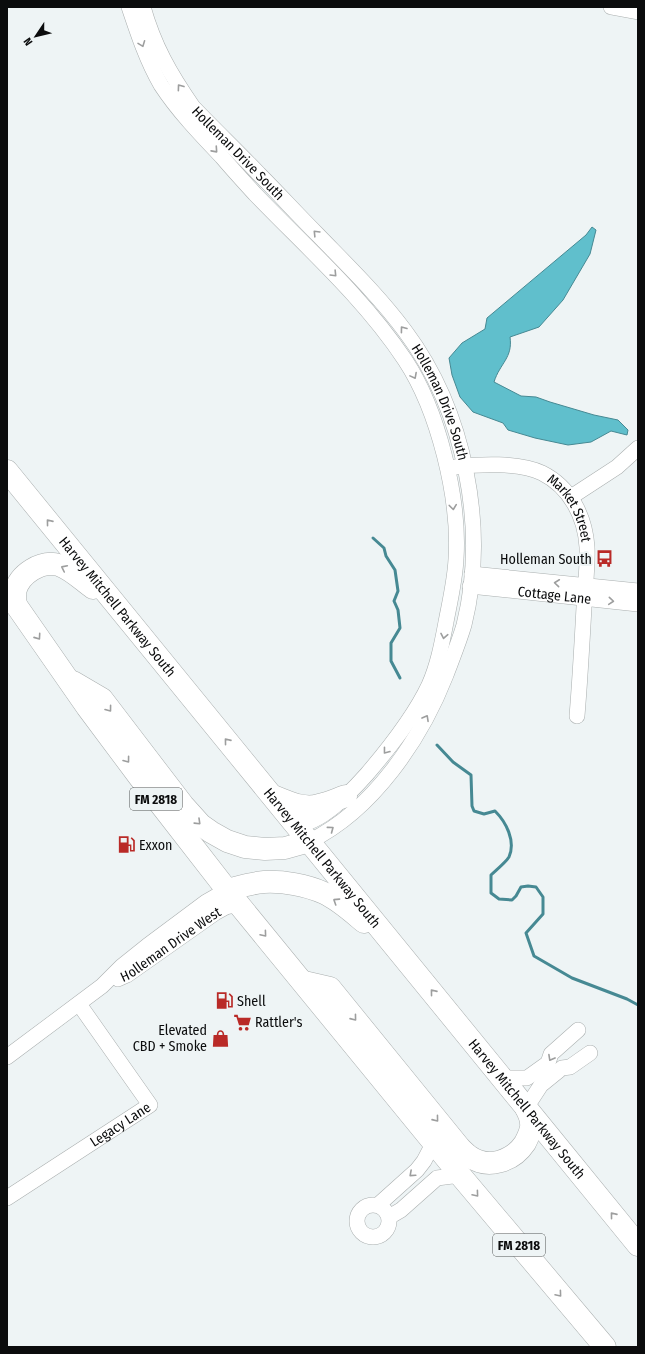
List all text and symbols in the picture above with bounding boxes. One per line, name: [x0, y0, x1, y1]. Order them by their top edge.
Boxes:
north arrow: [16, 16, 56, 56]
text: N: [21, 35, 35, 48]
one-way arrow: [138, 40, 146, 47]
one-way arrow: [177, 85, 184, 92]
street label: Holleman Drive South: [188, 103, 288, 204]
one-way arrow: [210, 145, 218, 153]
one-way arrow: [313, 230, 321, 238]
one-way arrow: [329, 269, 337, 277]
one-way arrow: [401, 327, 408, 334]
street label: Holleman Drive South: [408, 341, 471, 462]
one-way arrow: [409, 372, 416, 379]
street label: Market Street: [544, 470, 595, 543]
one-way arrow: [448, 504, 457, 510]
one-way arrow: [47, 520, 54, 527]
street label: Harvey Mitchell Parkway South: [55, 534, 179, 680]
bus stop icon: Holleman South: [595, 549, 615, 569]
place label: Holleman South: [500, 551, 592, 568]
one-way arrow: [60, 565, 68, 573]
one-way arrow: [554, 579, 560, 588]
street label: Cottage Lane: [517, 583, 592, 608]
one-way arrow: [608, 597, 614, 606]
one-way arrow: [33, 633, 41, 640]
one-way arrow: [440, 633, 448, 639]
one-way arrow: [104, 704, 111, 711]
one-way arrow: [421, 715, 428, 722]
one-way arrow: [225, 739, 232, 746]
one-way arrow: [384, 746, 391, 753]
one-way arrow: [122, 756, 129, 763]
street label: Harvey Mitchell Parkway South: [260, 785, 384, 931]
road number: FM 2818: [130, 788, 182, 810]
one-way arrow: [193, 817, 201, 824]
one-way arrow: [326, 827, 333, 834]
fuel station icon: Exxon: [116, 835, 136, 855]
place label: Exxon: [139, 837, 172, 854]
one-way arrow: [334, 899, 341, 906]
street label: Holleman Drive West: [118, 903, 224, 986]
one-way arrow: [259, 929, 266, 937]
one-way arrow: [430, 990, 437, 997]
fuel station icon: Shell: [214, 991, 234, 1011]
place label: Shell: [237, 993, 266, 1010]
supermarket icon: Rattler's: [232, 1012, 252, 1032]
one-way arrow: [350, 1013, 357, 1021]
place label: Rattler's: [255, 1014, 303, 1031]
place label: Elevated CBD + Smoke: [133, 1022, 207, 1055]
shop icon: Elevated CBD + Smoke: [210, 1028, 230, 1048]
street label: Harvey Mitchell Parkway South: [465, 1036, 589, 1183]
one-way arrow: [548, 1054, 555, 1061]
street label: Legacy Lane: [87, 1099, 154, 1151]
one-way arrow: [432, 1114, 439, 1121]
one-way arrow: [410, 1169, 417, 1176]
one-way arrow: [471, 1189, 478, 1197]
one-way arrow: [611, 1212, 618, 1219]
road number: FM 2818: [493, 1234, 545, 1256]
one-way arrow: [555, 1289, 562, 1296]

